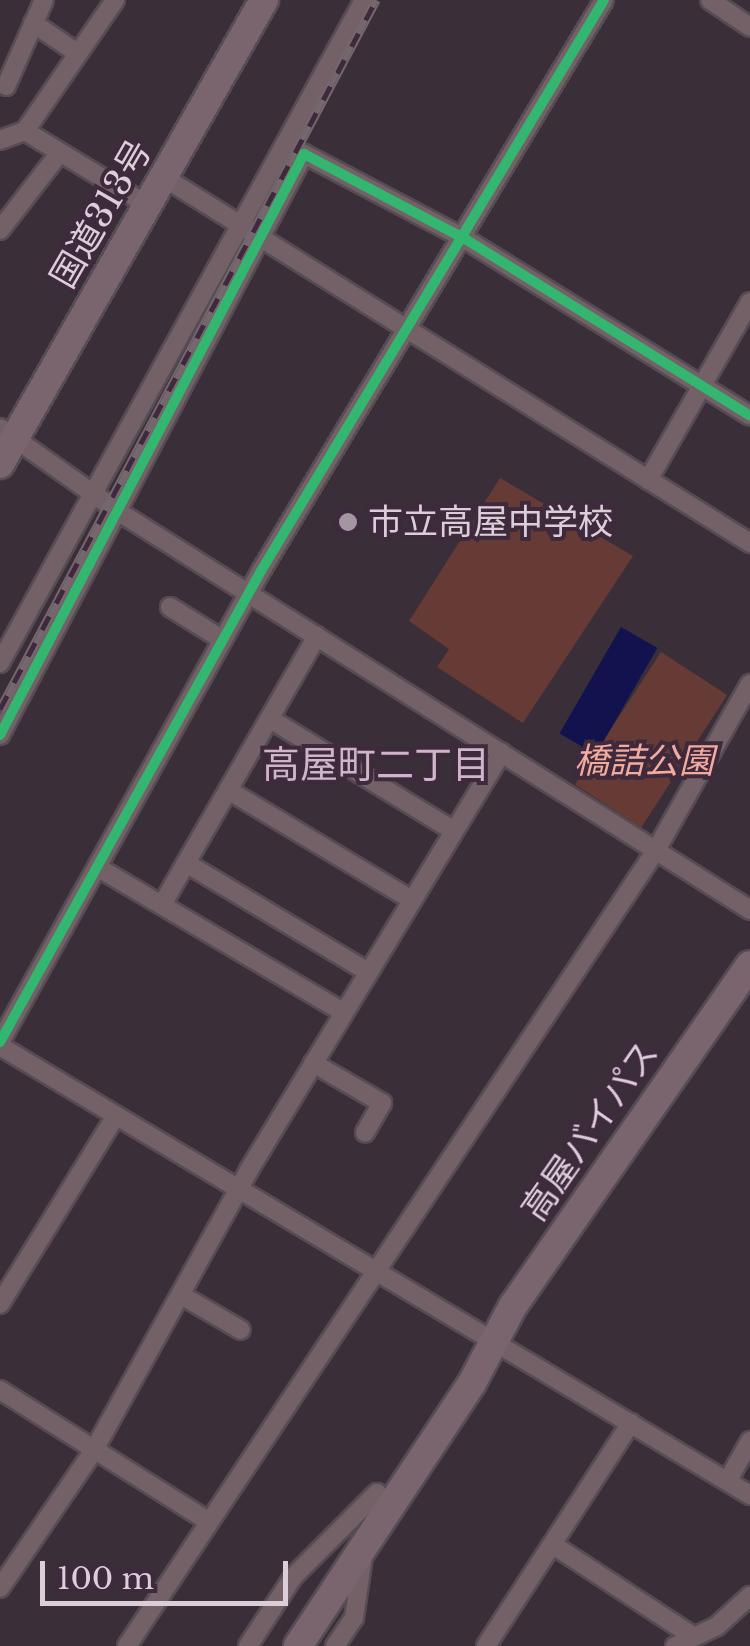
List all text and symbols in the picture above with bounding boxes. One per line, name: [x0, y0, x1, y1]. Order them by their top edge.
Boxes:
street label: 国道313号: [42, 133, 160, 295]
place label: 市立高屋中学校: [368, 501, 613, 543]
marker: 市立高屋中学校: [337, 511, 359, 533]
park label: 橋詰公園: [574, 740, 714, 782]
district label: 高屋町二丁目: [262, 742, 490, 788]
street label: 高屋バイパス: [513, 1033, 667, 1229]
scale bar: [45, 1541, 292, 1603]
text: 100 m: [57, 1560, 154, 1597]

